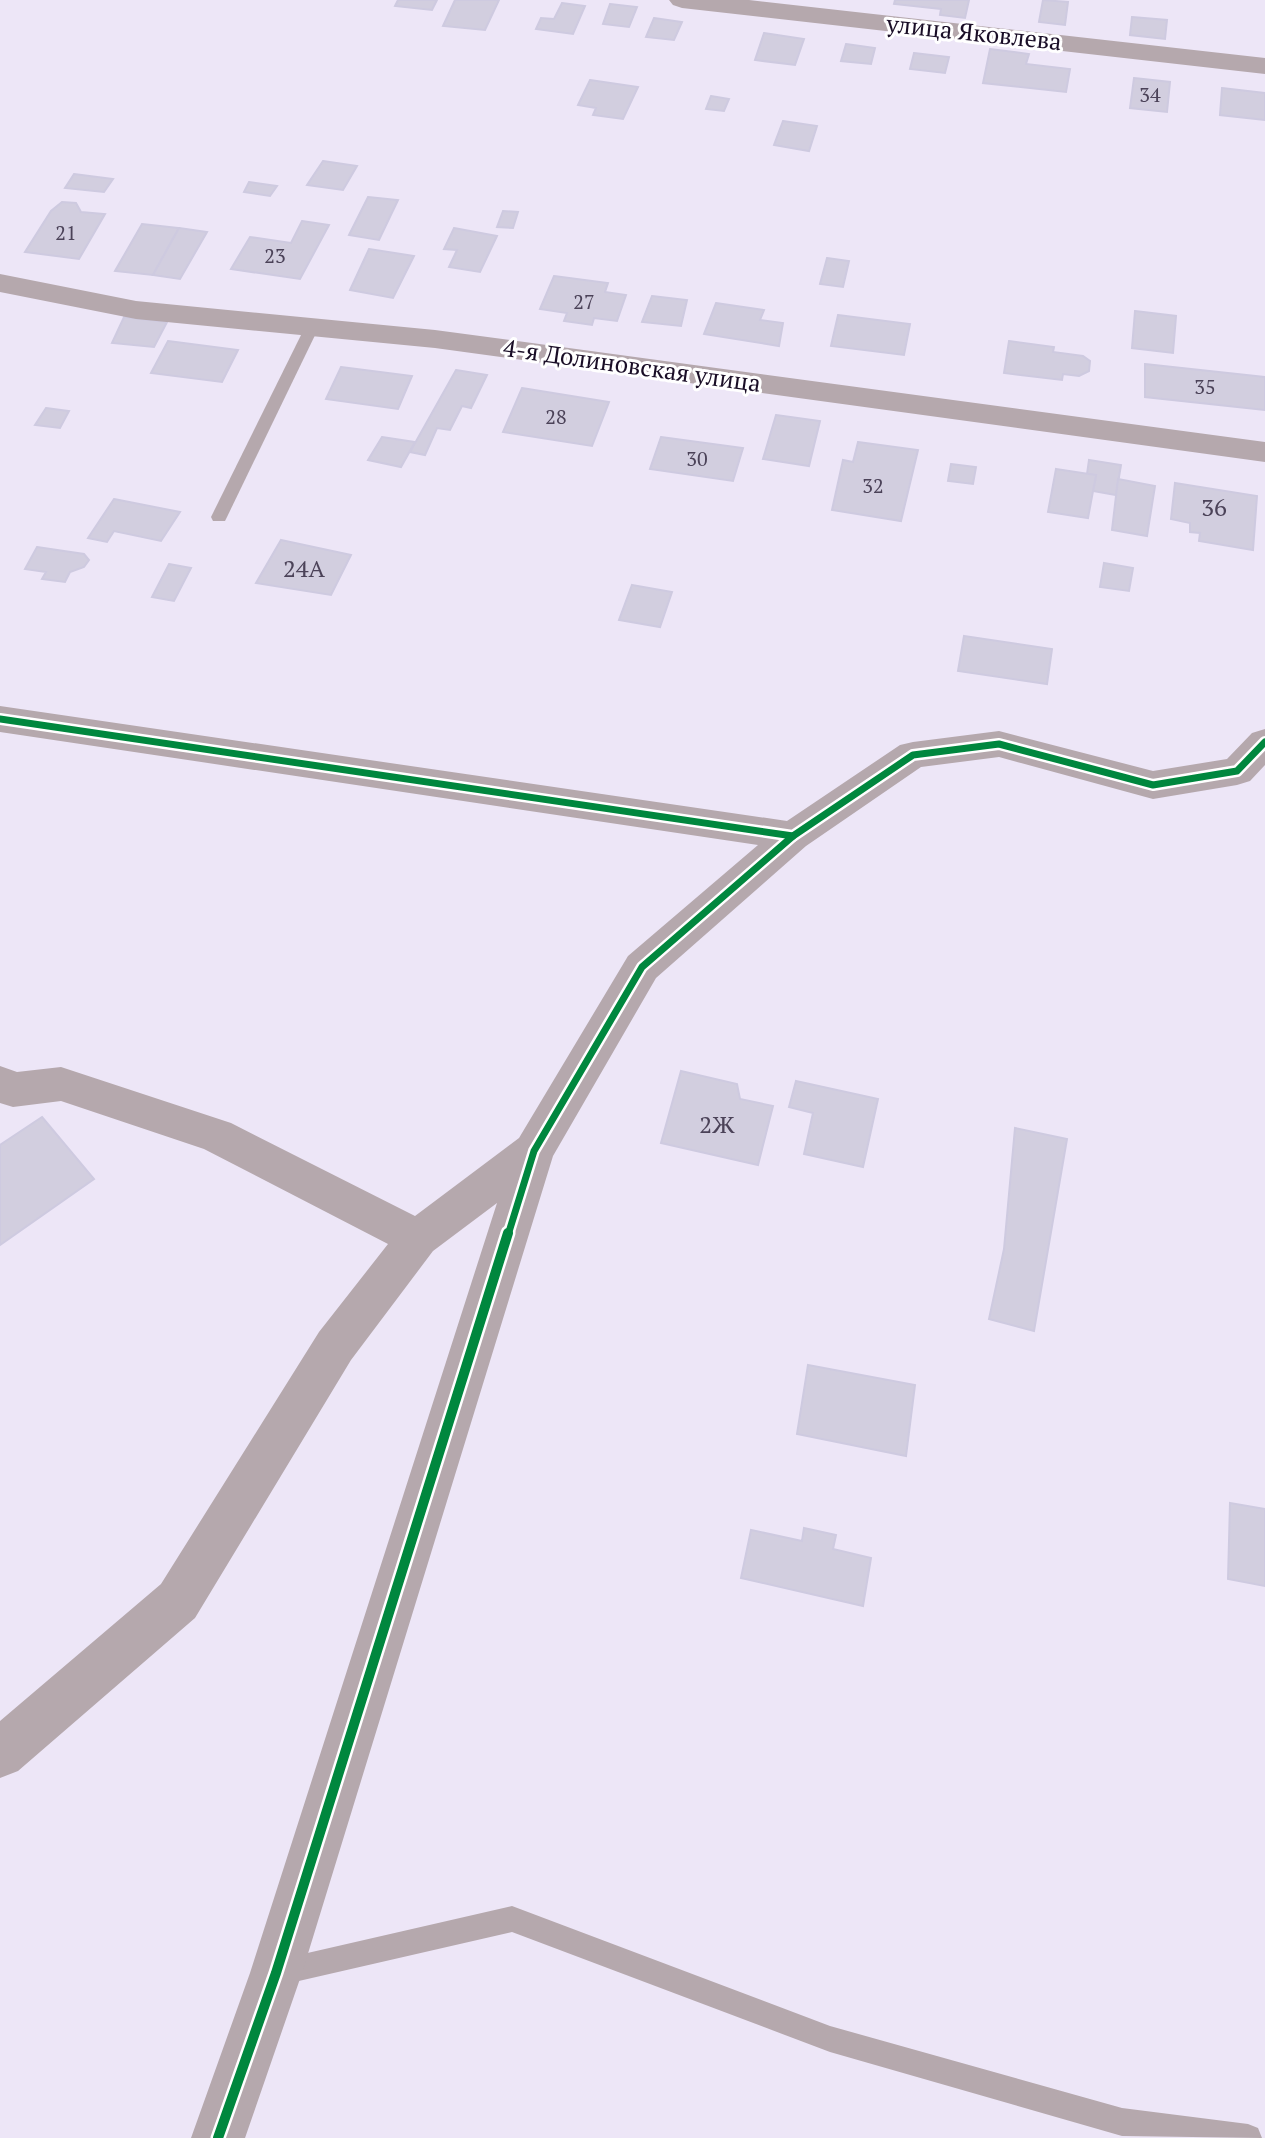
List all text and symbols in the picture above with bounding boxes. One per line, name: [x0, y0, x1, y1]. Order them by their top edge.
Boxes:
street label: улица Яковлева: [884, 7, 1063, 57]
house number: 34: [1139, 81, 1161, 108]
house number: 21: [55, 219, 77, 246]
house number: 23: [264, 242, 286, 269]
house number: 27: [573, 288, 595, 315]
street label: 4-я Долиновская улица: [501, 331, 763, 399]
house number: 35: [1194, 373, 1216, 400]
house number: 28: [545, 403, 567, 430]
house number: 30: [686, 445, 708, 472]
house number: 32: [862, 472, 884, 499]
house number: 36: [1201, 491, 1227, 523]
house number: 24А: [283, 552, 326, 584]
house number: 2Ж: [699, 1108, 735, 1140]

